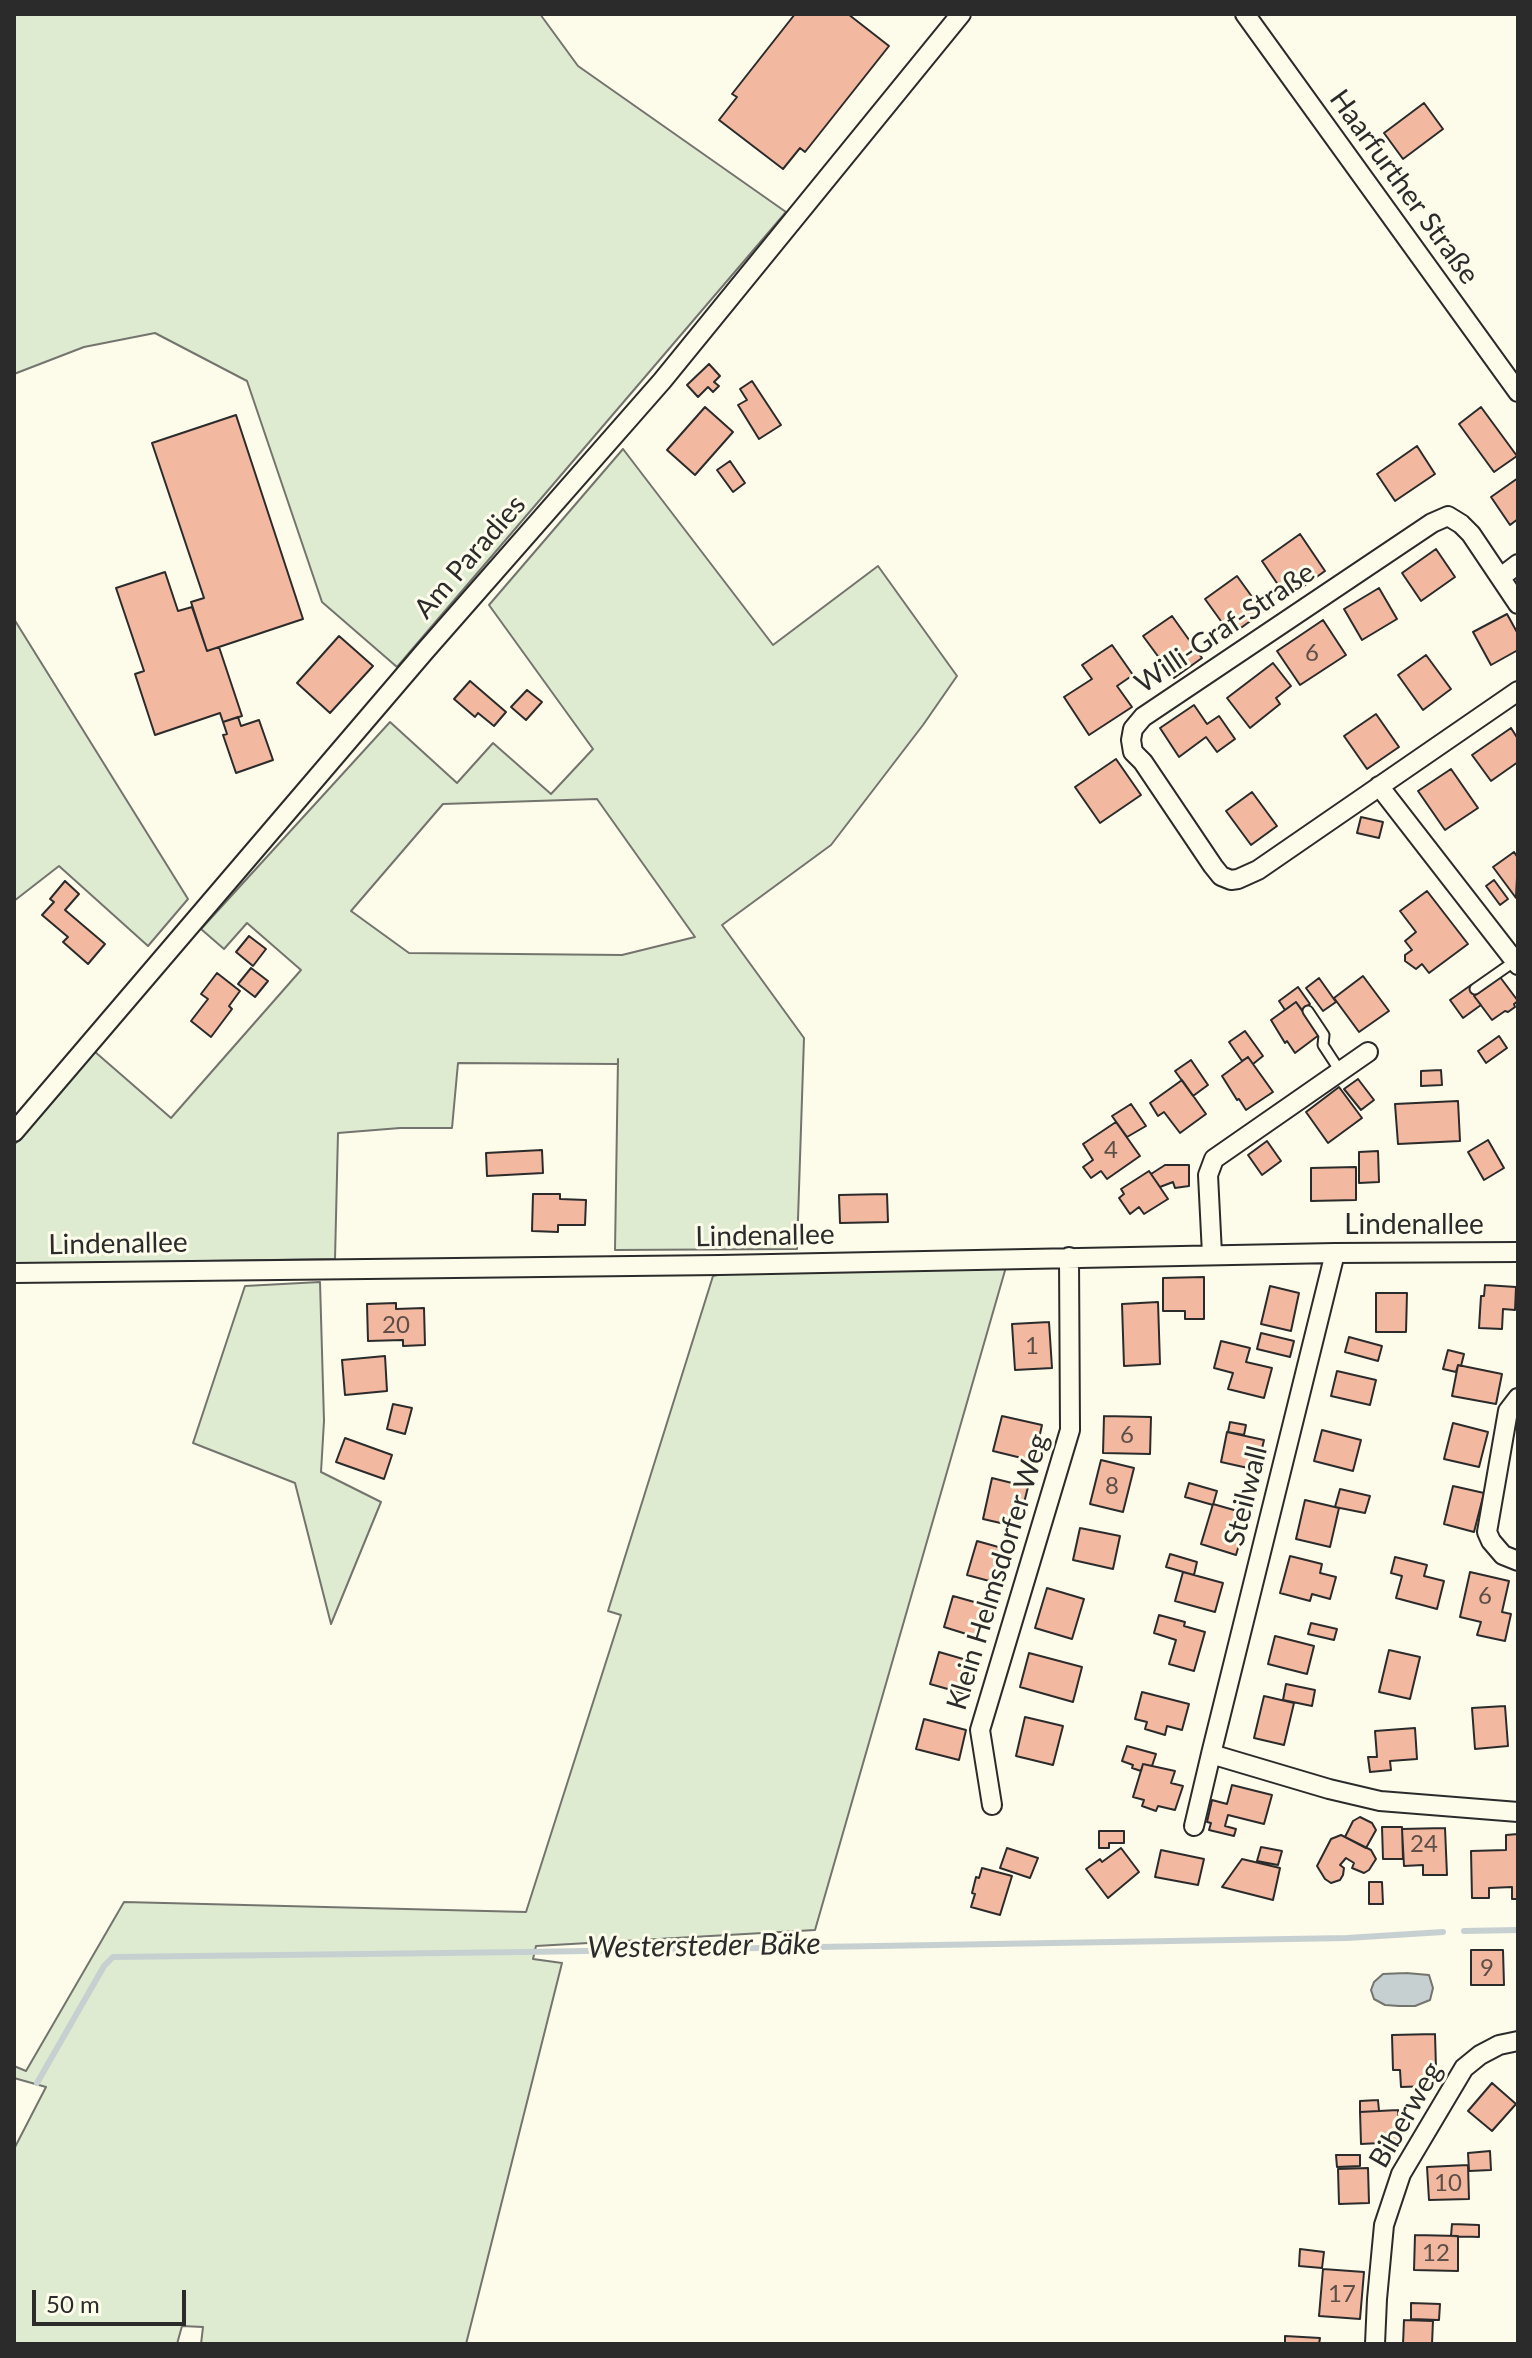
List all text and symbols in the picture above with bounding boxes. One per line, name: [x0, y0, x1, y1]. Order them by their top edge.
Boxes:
street label: Haarfurther Straße: [1322, 83, 1486, 291]
street label: Am Paradies: [407, 488, 533, 626]
street label: Willi-Graf-Straße: [1129, 556, 1321, 700]
house number: 6: [1305, 639, 1319, 667]
house number: 4: [1104, 1136, 1118, 1164]
street label: Lindenallee: [1344, 1208, 1484, 1242]
street label: Lindenallee: [695, 1218, 835, 1254]
street label: Lindenallee: [48, 1226, 188, 1262]
house number: 20: [382, 1311, 410, 1339]
house number: 1: [1025, 1332, 1039, 1360]
house number: 6: [1120, 1421, 1134, 1449]
street label: Klein Helmsdorfer Weg: [940, 1430, 1056, 1714]
street label: Steilwall: [1217, 1443, 1275, 1549]
house number: 8: [1105, 1472, 1119, 1500]
house number: 6: [1478, 1582, 1492, 1610]
house number: 24: [1410, 1830, 1438, 1858]
water label: Westersteder Bäke: [587, 1926, 821, 1966]
house number: 9: [1480, 1954, 1494, 1982]
street label: Biberweg: [1362, 2056, 1450, 2174]
house number: 10: [1434, 2169, 1462, 2197]
house number: 12: [1422, 2239, 1450, 2267]
scale bar: [36, 2274, 190, 2324]
house number: 17: [1328, 2280, 1356, 2308]
text: 50 m: [46, 2289, 100, 2318]

